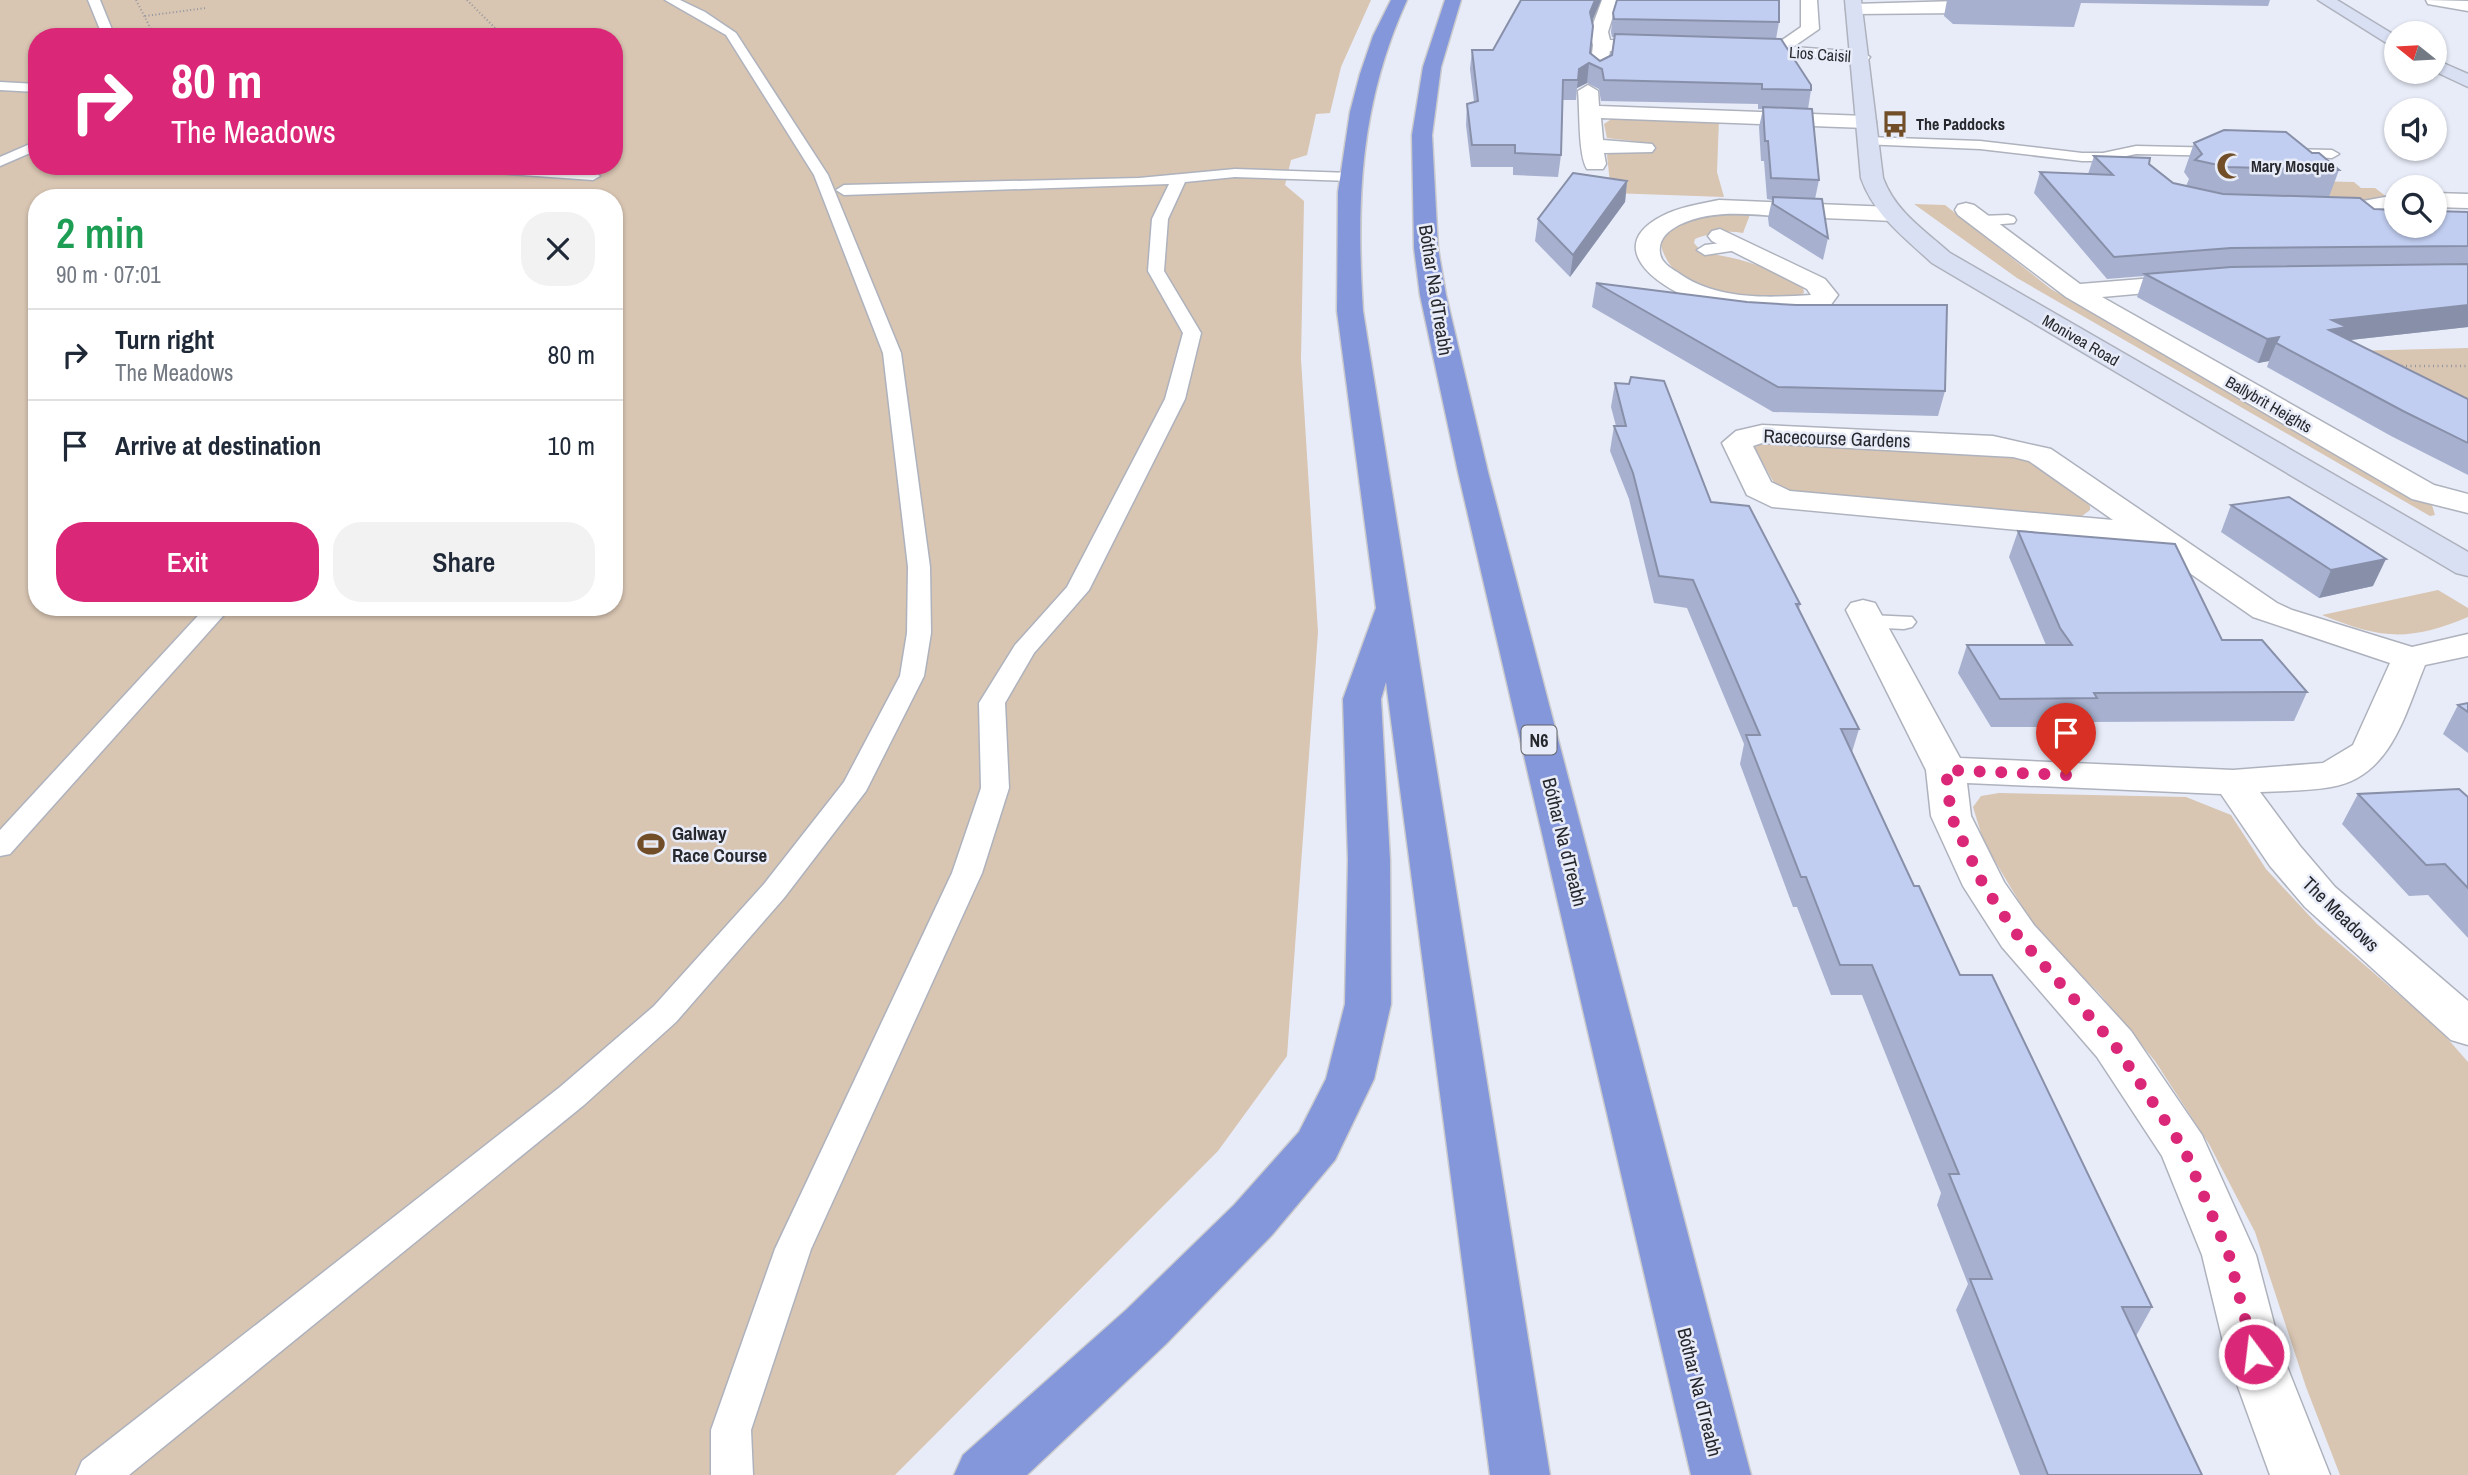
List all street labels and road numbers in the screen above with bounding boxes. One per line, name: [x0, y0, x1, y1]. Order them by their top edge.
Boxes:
street label: Lios Caisil: [1788, 41, 1852, 67]
street label: Bóthar Na dTreabh: [1413, 223, 1459, 357]
street label: Monivea Road: [2039, 309, 2123, 371]
street label: Ballybrit Heights: [2222, 370, 2316, 438]
street label: Racecourse Gardens: [1763, 422, 1911, 454]
road number: N6: [1522, 726, 1556, 754]
street label: Bóthar Na dTreabh: [1536, 775, 1594, 909]
street label: The Meadows: [2297, 871, 2385, 957]
street label: Bóthar Na dTreabh: [1671, 1325, 1729, 1459]

